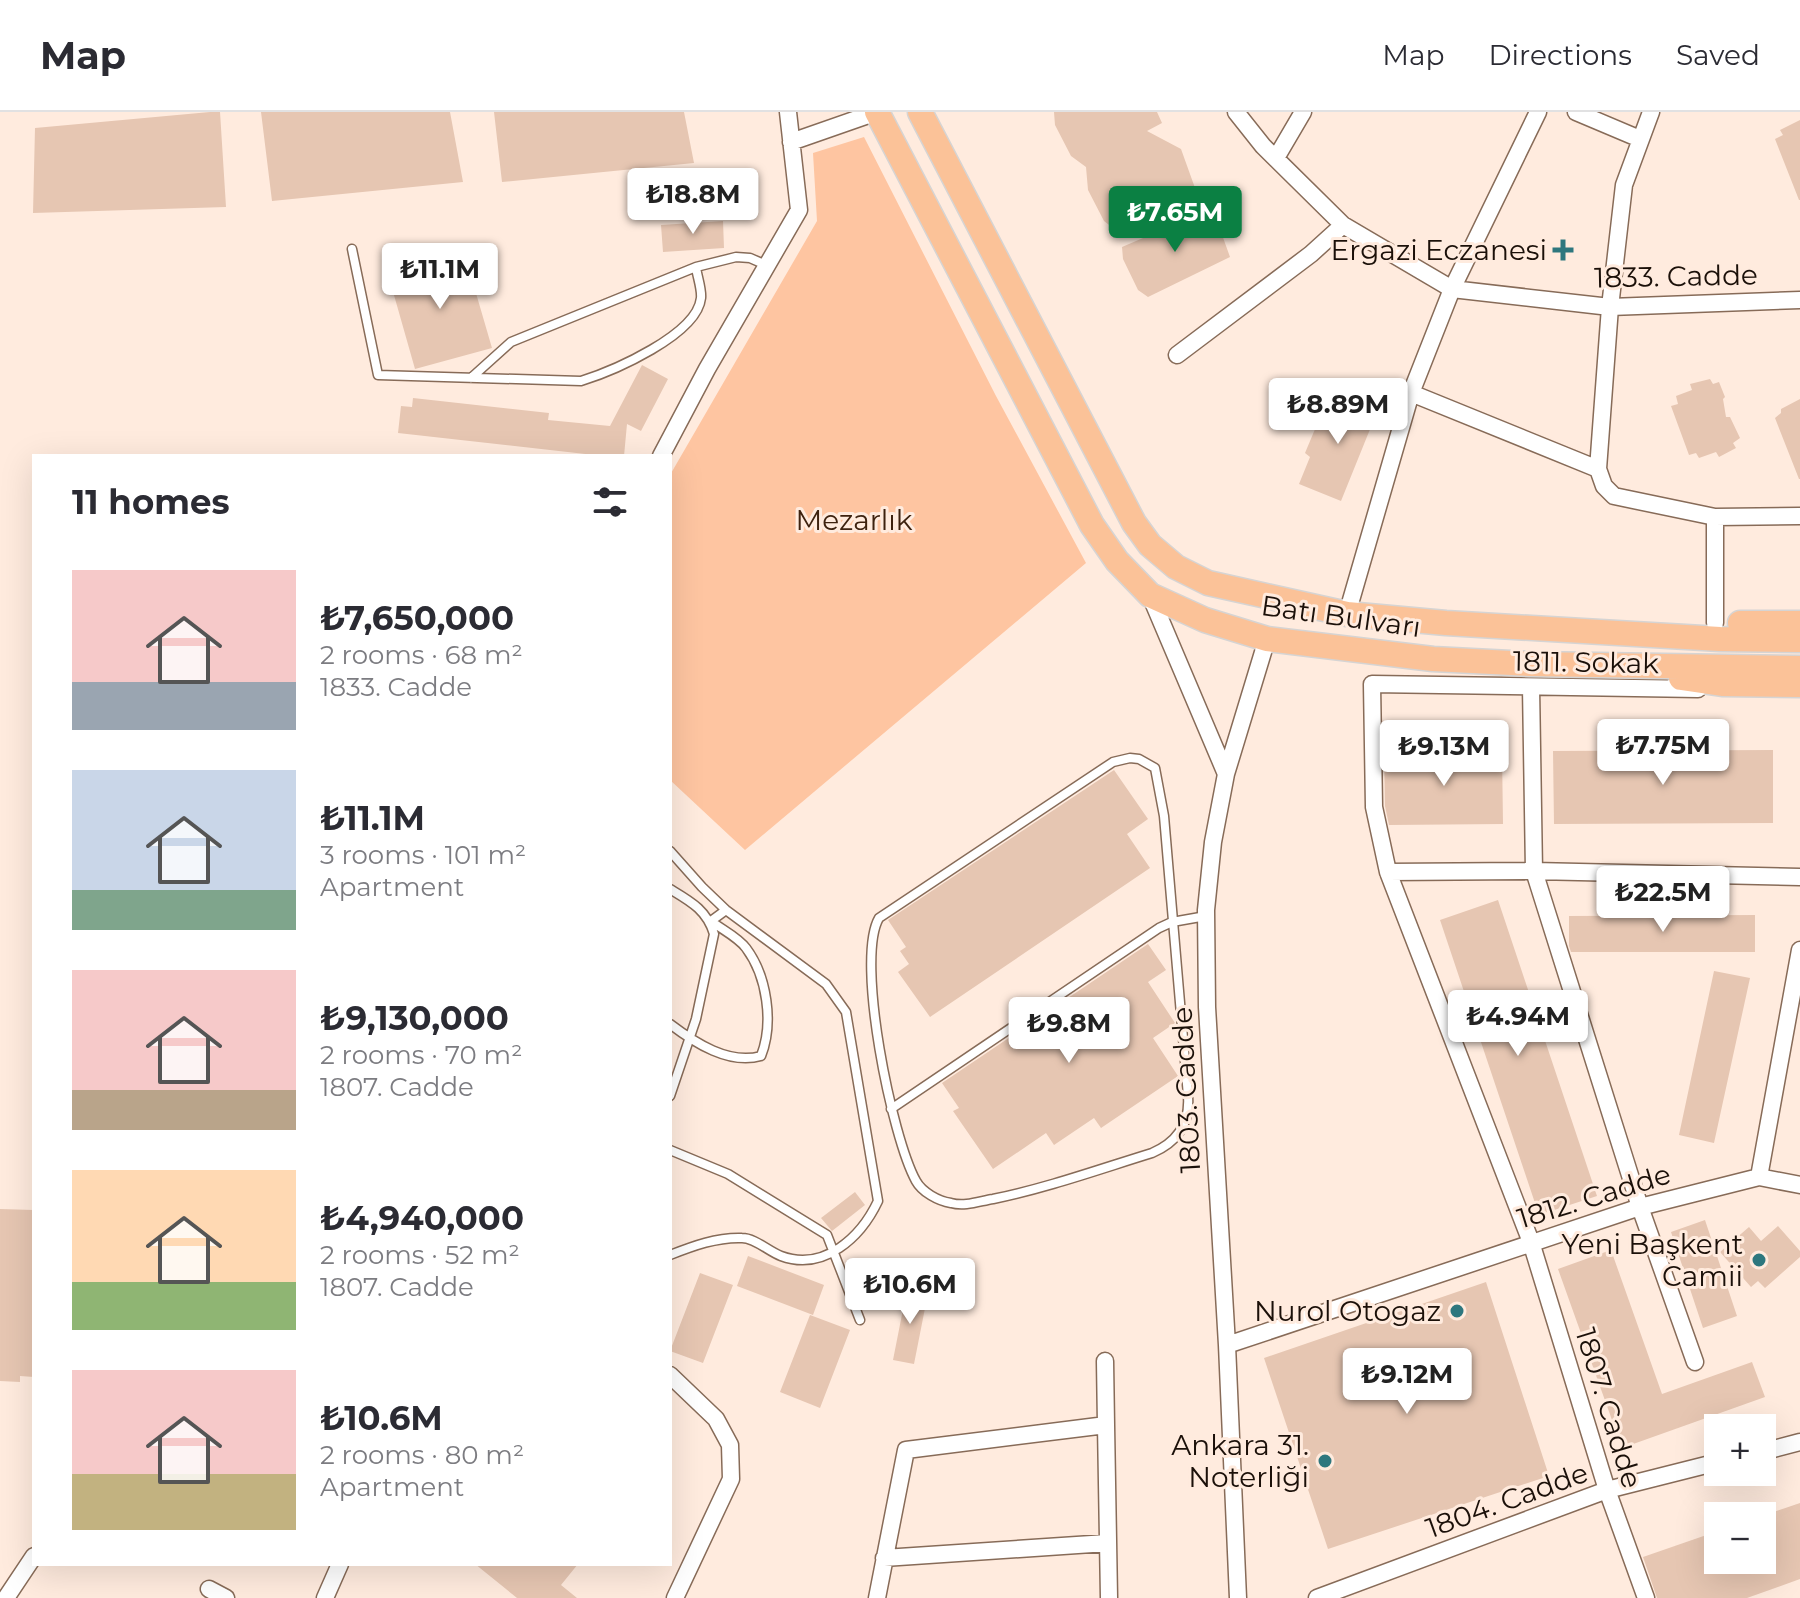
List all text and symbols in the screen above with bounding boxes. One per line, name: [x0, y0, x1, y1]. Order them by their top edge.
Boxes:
text: Map: [40, 32, 126, 79]
text: Map: [1382, 38, 1444, 72]
text: Directions: [1488, 38, 1632, 72]
text: Saved: [1676, 38, 1760, 72]
pin: ₺18.8M: [628, 168, 758, 236]
text: ₺18.8M: [645, 178, 741, 210]
pin: ₺7.65M: [1110, 186, 1240, 254]
text: ₺7.65M: [1127, 196, 1223, 228]
place label: Ergazi Eczanesi: [1331, 233, 1547, 267]
marker: Ergazi Eczanesi: [1554, 241, 1572, 259]
pin: ₺11.1M: [375, 243, 505, 311]
text: ₺11.1M: [400, 253, 480, 285]
street label: 1833. Cadde: [1594, 258, 1758, 294]
pin: ₺8.89M: [1273, 378, 1403, 446]
text: ₺8.89M: [1287, 388, 1389, 420]
icon: filters: [588, 480, 632, 524]
text: 11 homes: [72, 481, 230, 523]
park label: Mezarlık: [795, 503, 913, 537]
street label: Batı Bulvarı: [1259, 588, 1423, 644]
text: ₺7,650,000: [320, 597, 514, 639]
icon: home: [136, 602, 232, 698]
text: 2 rooms · 68 m²: [320, 639, 523, 671]
street label: 1811. Sokak: [1513, 644, 1660, 680]
text: 1833. Cadde: [320, 671, 472, 703]
pin: ₺7.75M: [1598, 719, 1728, 787]
pin: ₺9.13M: [1379, 720, 1509, 788]
text: ₺7.75M: [1615, 729, 1711, 761]
text: ₺9.13M: [1398, 730, 1490, 762]
text: ₺11.1M: [320, 797, 425, 839]
icon: home: [136, 802, 232, 898]
text: 3 rooms · 101 m²: [320, 839, 526, 871]
pin: ₺22.5M: [1598, 866, 1728, 934]
text: Apartment: [320, 871, 464, 903]
text: ₺22.5M: [1614, 876, 1712, 908]
pin: ₺4.94M: [1453, 990, 1583, 1058]
text: ₺9,130,000: [320, 997, 509, 1039]
pin: ₺9.8M: [1013, 997, 1125, 1065]
text: ₺4.94M: [1466, 1000, 1570, 1032]
icon: home: [136, 1002, 232, 1098]
street label: 1803. Cadde: [1165, 1006, 1207, 1174]
text: ₺9.8M: [1027, 1007, 1111, 1039]
text: 2 rooms · 70 m²: [320, 1039, 522, 1071]
text: 1807. Cadde: [320, 1071, 474, 1103]
street label: 1812. Cadde: [1513, 1157, 1675, 1235]
text: ₺4,940,000: [320, 1197, 524, 1239]
icon: home: [136, 1202, 232, 1298]
place label: Yeni Başkent Camii: [1562, 1227, 1743, 1293]
text: 2 rooms · 52 m²: [320, 1239, 520, 1271]
marker: Yeni Başkent Camii: [1750, 1251, 1768, 1269]
pin: ₺10.6M: [845, 1258, 975, 1326]
text: ₺10.6M: [863, 1268, 957, 1300]
text: 1807. Cadde: [320, 1271, 474, 1303]
place label: Nurol Otogaz: [1254, 1294, 1441, 1328]
marker: Nurol Otogaz: [1448, 1302, 1466, 1320]
street label: 1807. Cadde: [1569, 1324, 1649, 1492]
pin: ₺9.12M: [1342, 1348, 1472, 1416]
text: ₺9.12M: [1361, 1358, 1453, 1390]
text: ₺10.6M: [320, 1397, 443, 1439]
icon: home: [136, 1402, 232, 1498]
map controls: [1704, 1414, 1776, 1574]
button: +: [1704, 1414, 1776, 1486]
place label: Ankara 31. Noterliği: [1171, 1428, 1309, 1494]
text: 2 rooms · 80 m²: [320, 1439, 524, 1471]
marker: Ankara 31. Noterliği: [1316, 1452, 1334, 1470]
street label: 1804. Cadde: [1421, 1455, 1593, 1545]
text: Apartment: [320, 1471, 464, 1503]
button: −: [1704, 1502, 1776, 1574]

